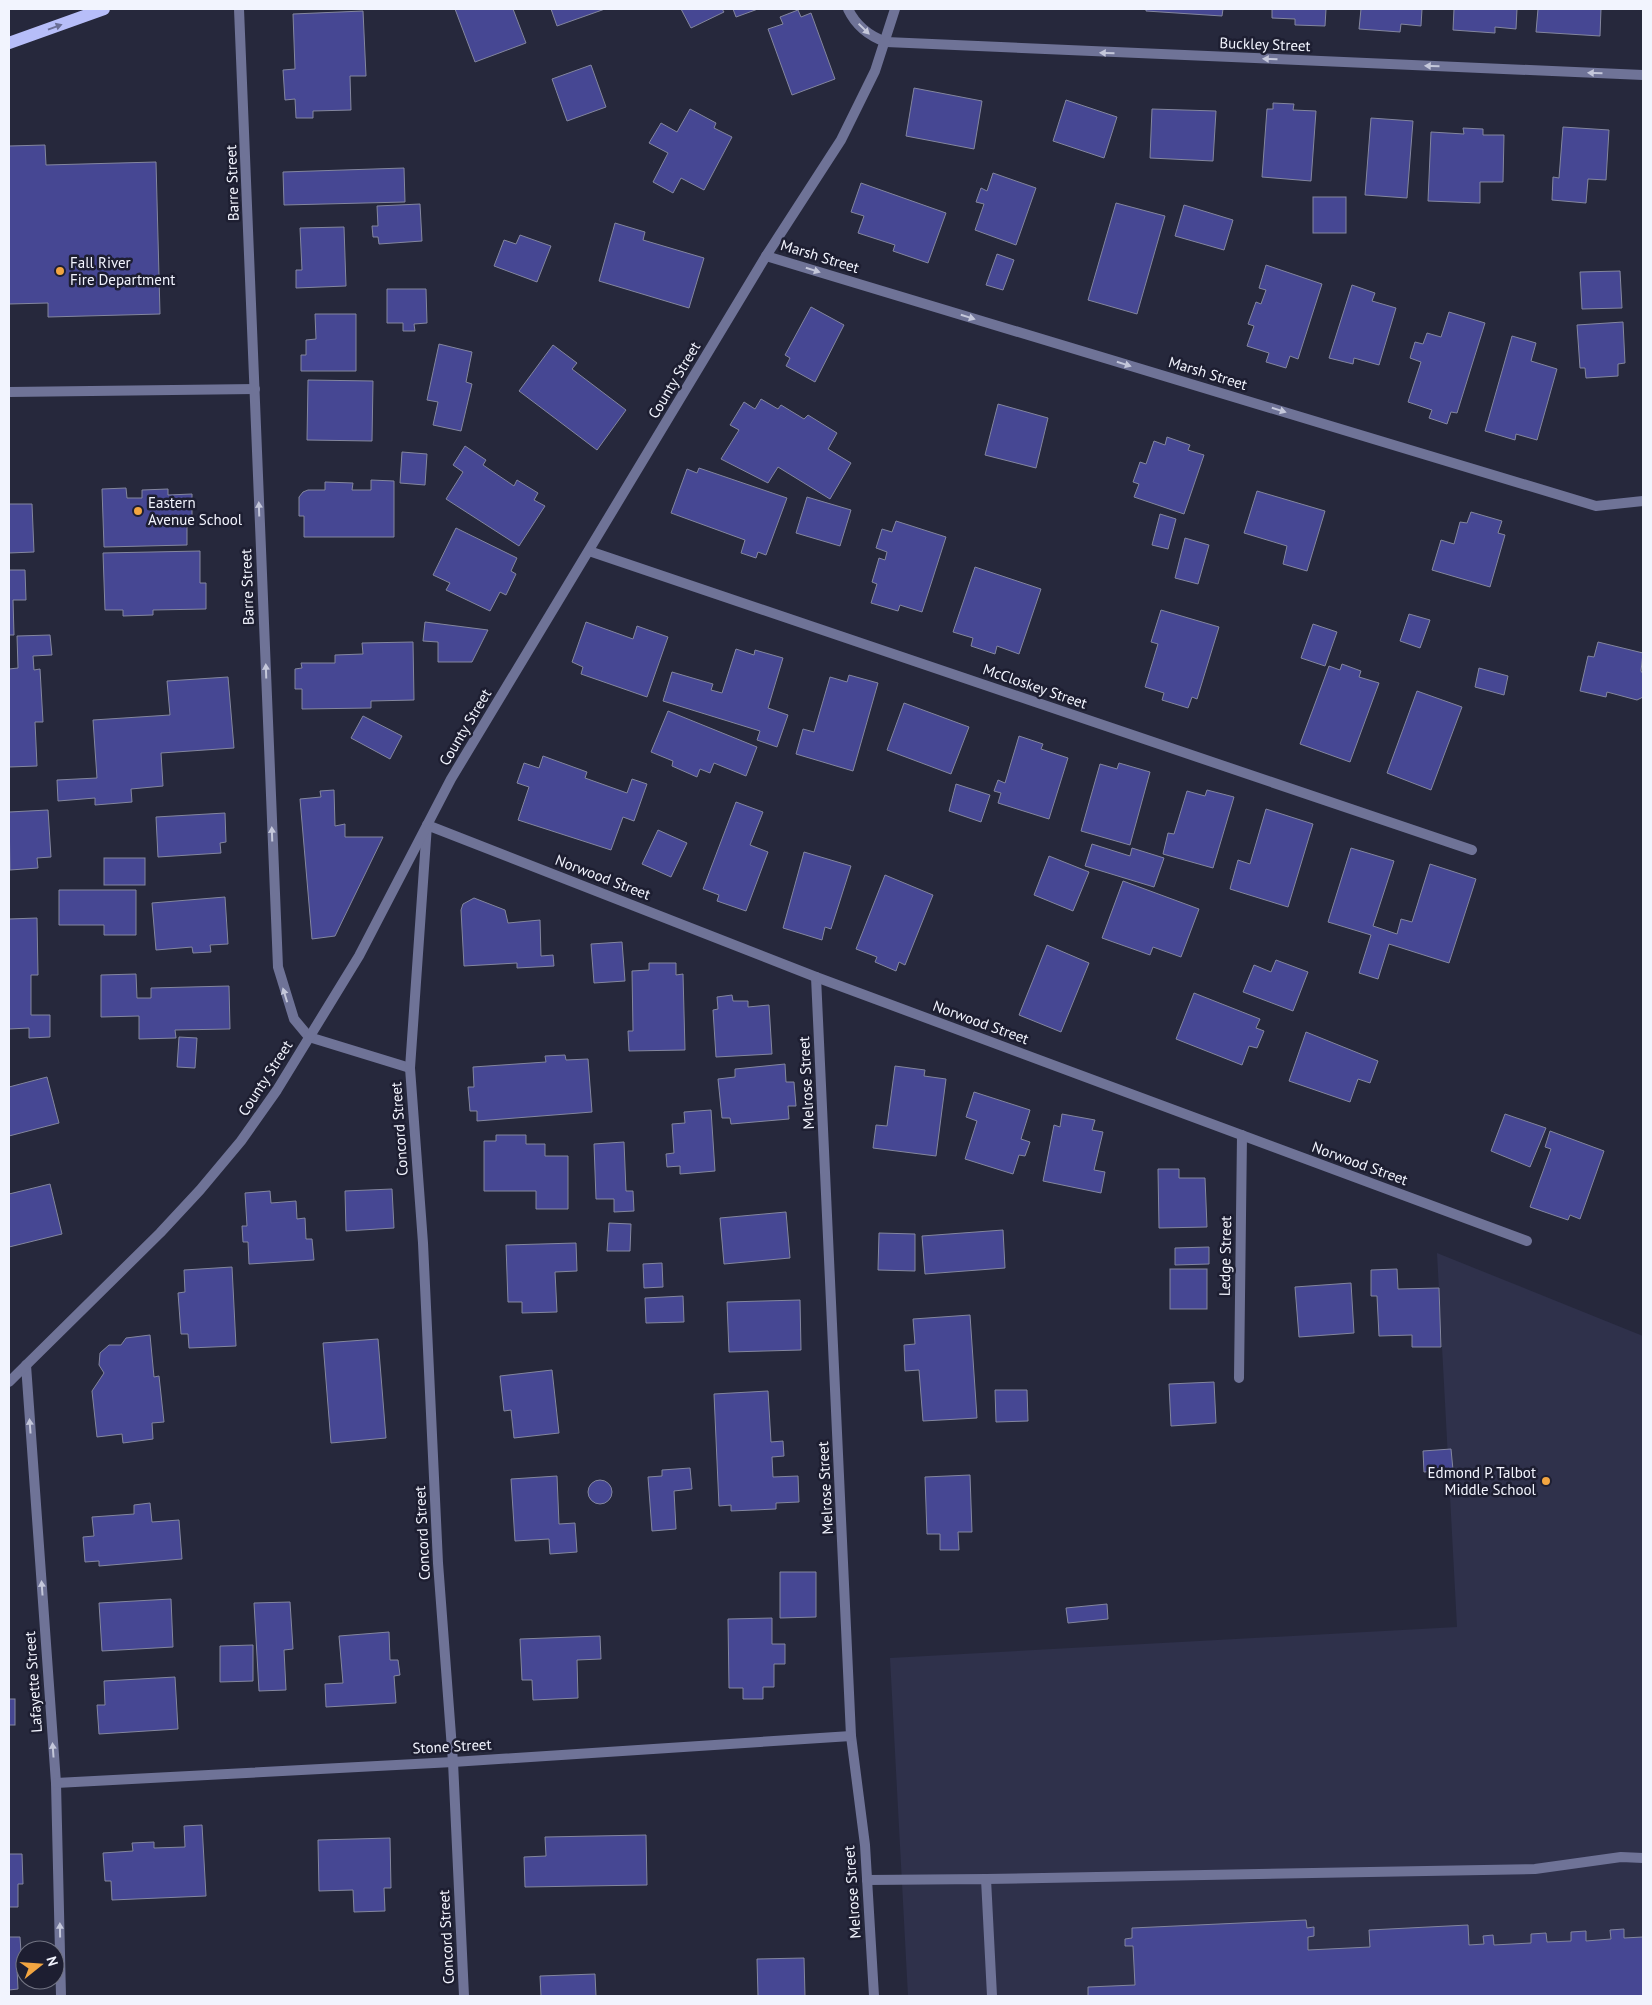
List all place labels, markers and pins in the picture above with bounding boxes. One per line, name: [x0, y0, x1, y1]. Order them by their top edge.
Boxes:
place label: Fall River Fire Department: [70, 253, 175, 289]
marker: Fall River Fire Department: [54, 265, 66, 277]
place label: Eastern Avenue School: [148, 493, 243, 529]
marker: Eastern Avenue School: [132, 505, 144, 517]
place label: Edmond P. Talbot Middle School: [1428, 1463, 1537, 1499]
marker: Edmond P. Talbot Middle School: [1540, 1475, 1552, 1487]

